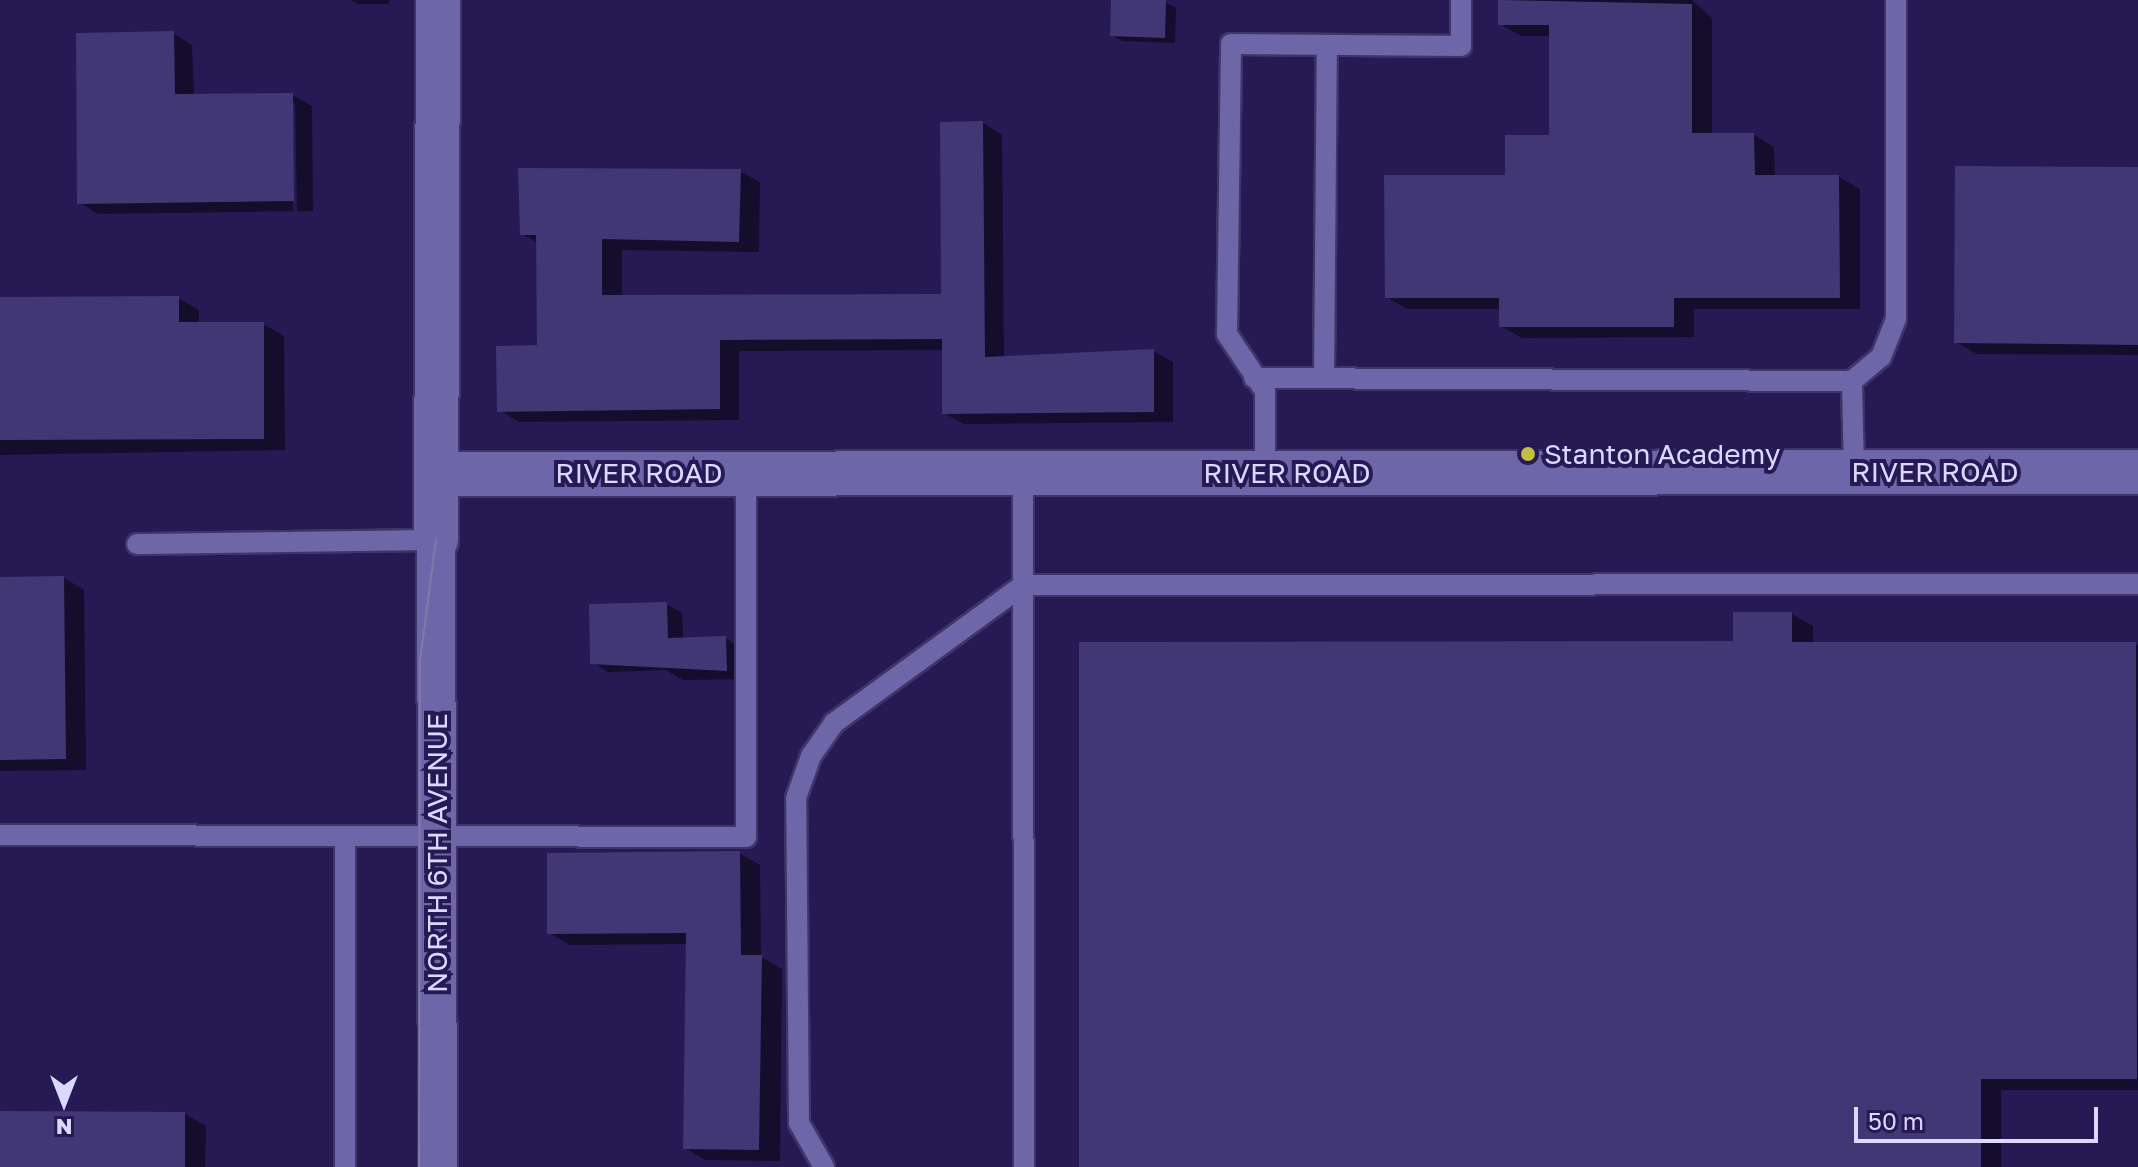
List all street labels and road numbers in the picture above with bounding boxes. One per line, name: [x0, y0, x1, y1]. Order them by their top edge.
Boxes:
street label: RIVER ROAD: [1851, 455, 2019, 489]
street label: RIVER ROAD: [555, 456, 723, 490]
street label: RIVER ROAD: [1203, 456, 1371, 490]
street label: NORTH 6TH AVENUE: [420, 713, 454, 993]

